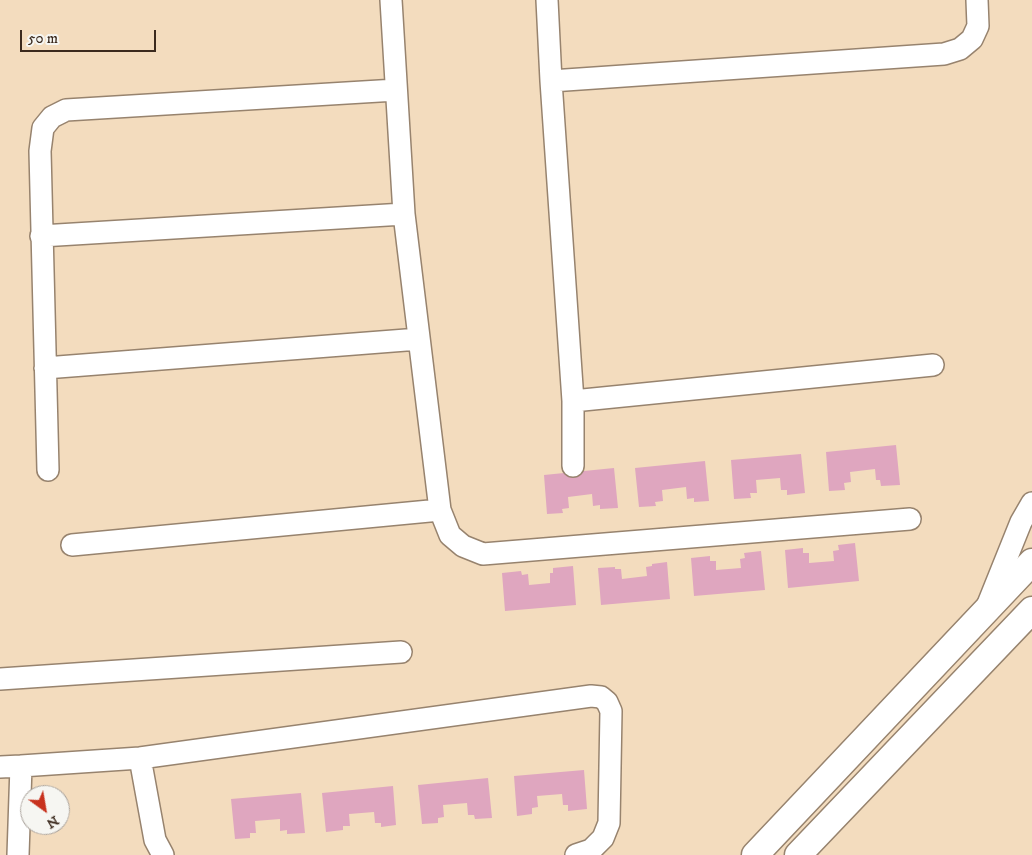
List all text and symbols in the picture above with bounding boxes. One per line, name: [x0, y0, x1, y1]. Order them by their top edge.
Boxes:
scale bar: [22, 20, 159, 52]
text: 50 m: [28, 29, 58, 48]
north arrow: [20, 785, 70, 835]
text: N: [43, 811, 62, 833]

